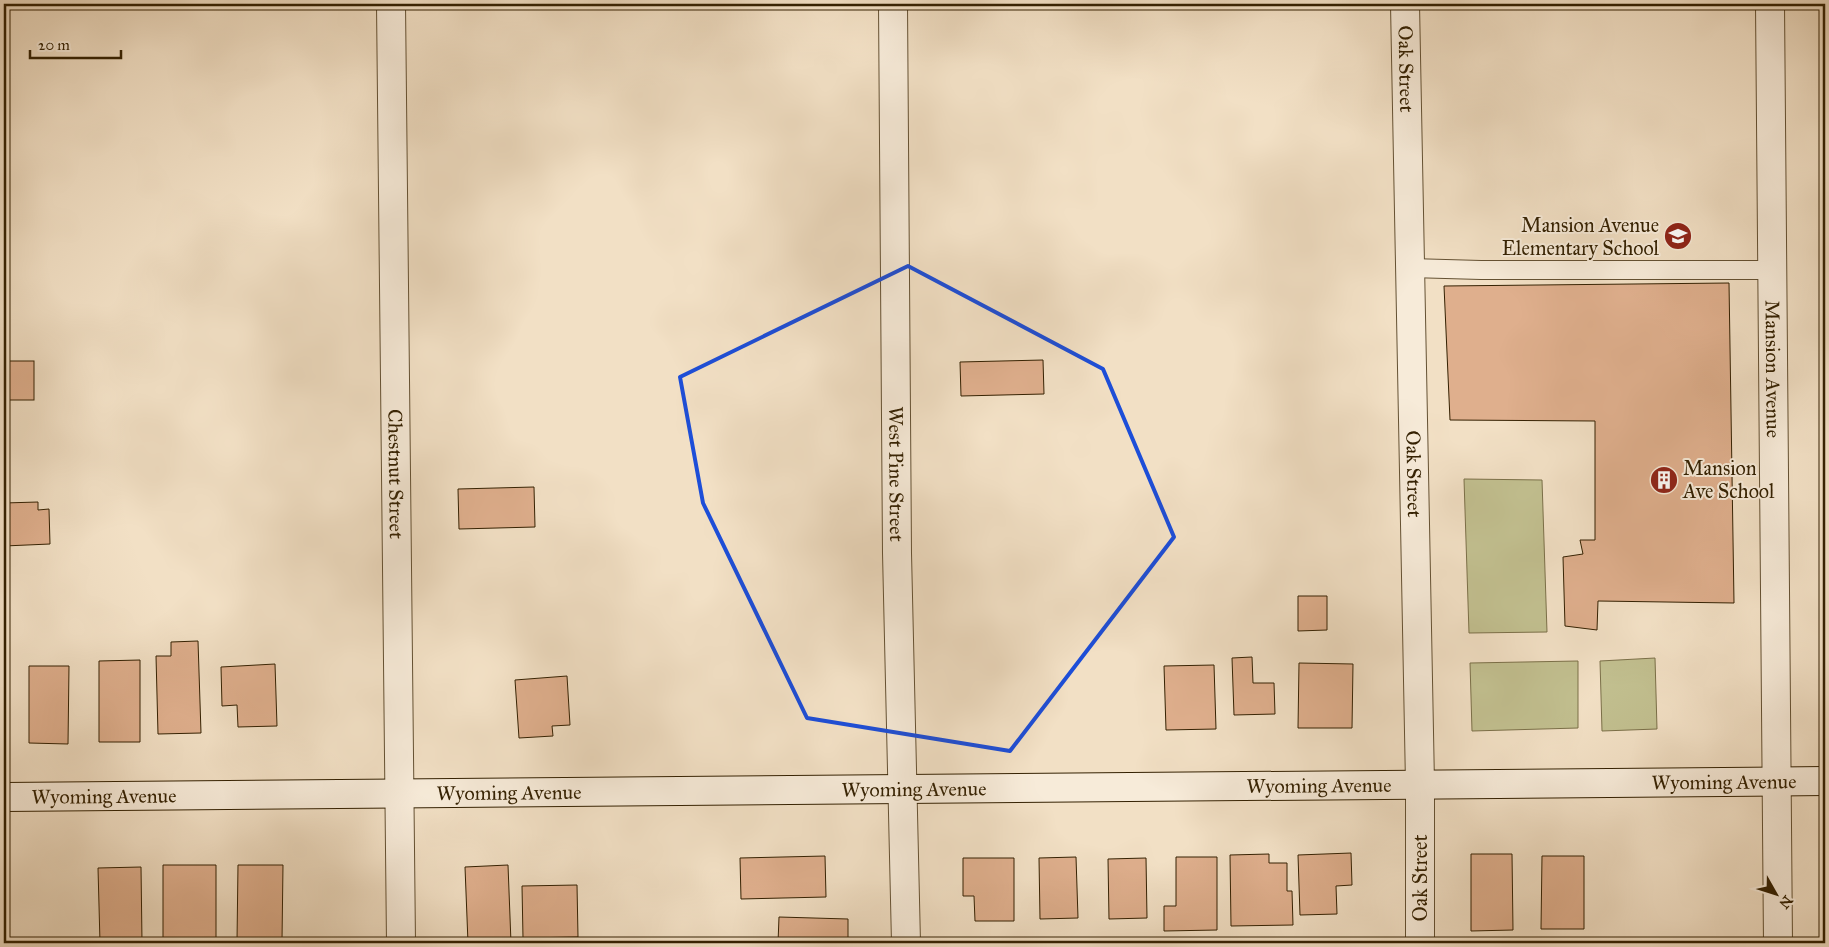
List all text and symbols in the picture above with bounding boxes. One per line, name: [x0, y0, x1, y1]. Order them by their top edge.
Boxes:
street label: Oak Street: [1393, 25, 1419, 113]
scale bar: [30, 28, 121, 60]
text: 20 m: [38, 36, 70, 54]
place label: Mansion Avenue Elementary School: [1502, 213, 1660, 260]
school or university icon: Mansion Avenue Elementary School: [1663, 221, 1693, 251]
street label: Mansion Avenue: [1761, 300, 1786, 438]
street label: West Pine Street: [884, 406, 909, 542]
street label: Chestnut Street: [383, 409, 409, 539]
street label: Oak Street: [1401, 430, 1427, 518]
place label: Mansion Ave School: [1682, 456, 1775, 503]
building icon: Mansion Ave School: [1649, 465, 1679, 495]
street label: Wyoming Avenue: [1651, 769, 1797, 795]
street label: Wyoming Avenue: [1246, 773, 1392, 798]
street label: Wyoming Avenue: [841, 776, 987, 802]
street label: Wyoming Avenue: [436, 780, 582, 806]
street label: Wyoming Avenue: [31, 783, 177, 809]
street label: Oak Street: [1408, 835, 1432, 921]
north arrow: [1752, 870, 1802, 920]
text: N: [1775, 892, 1796, 912]

